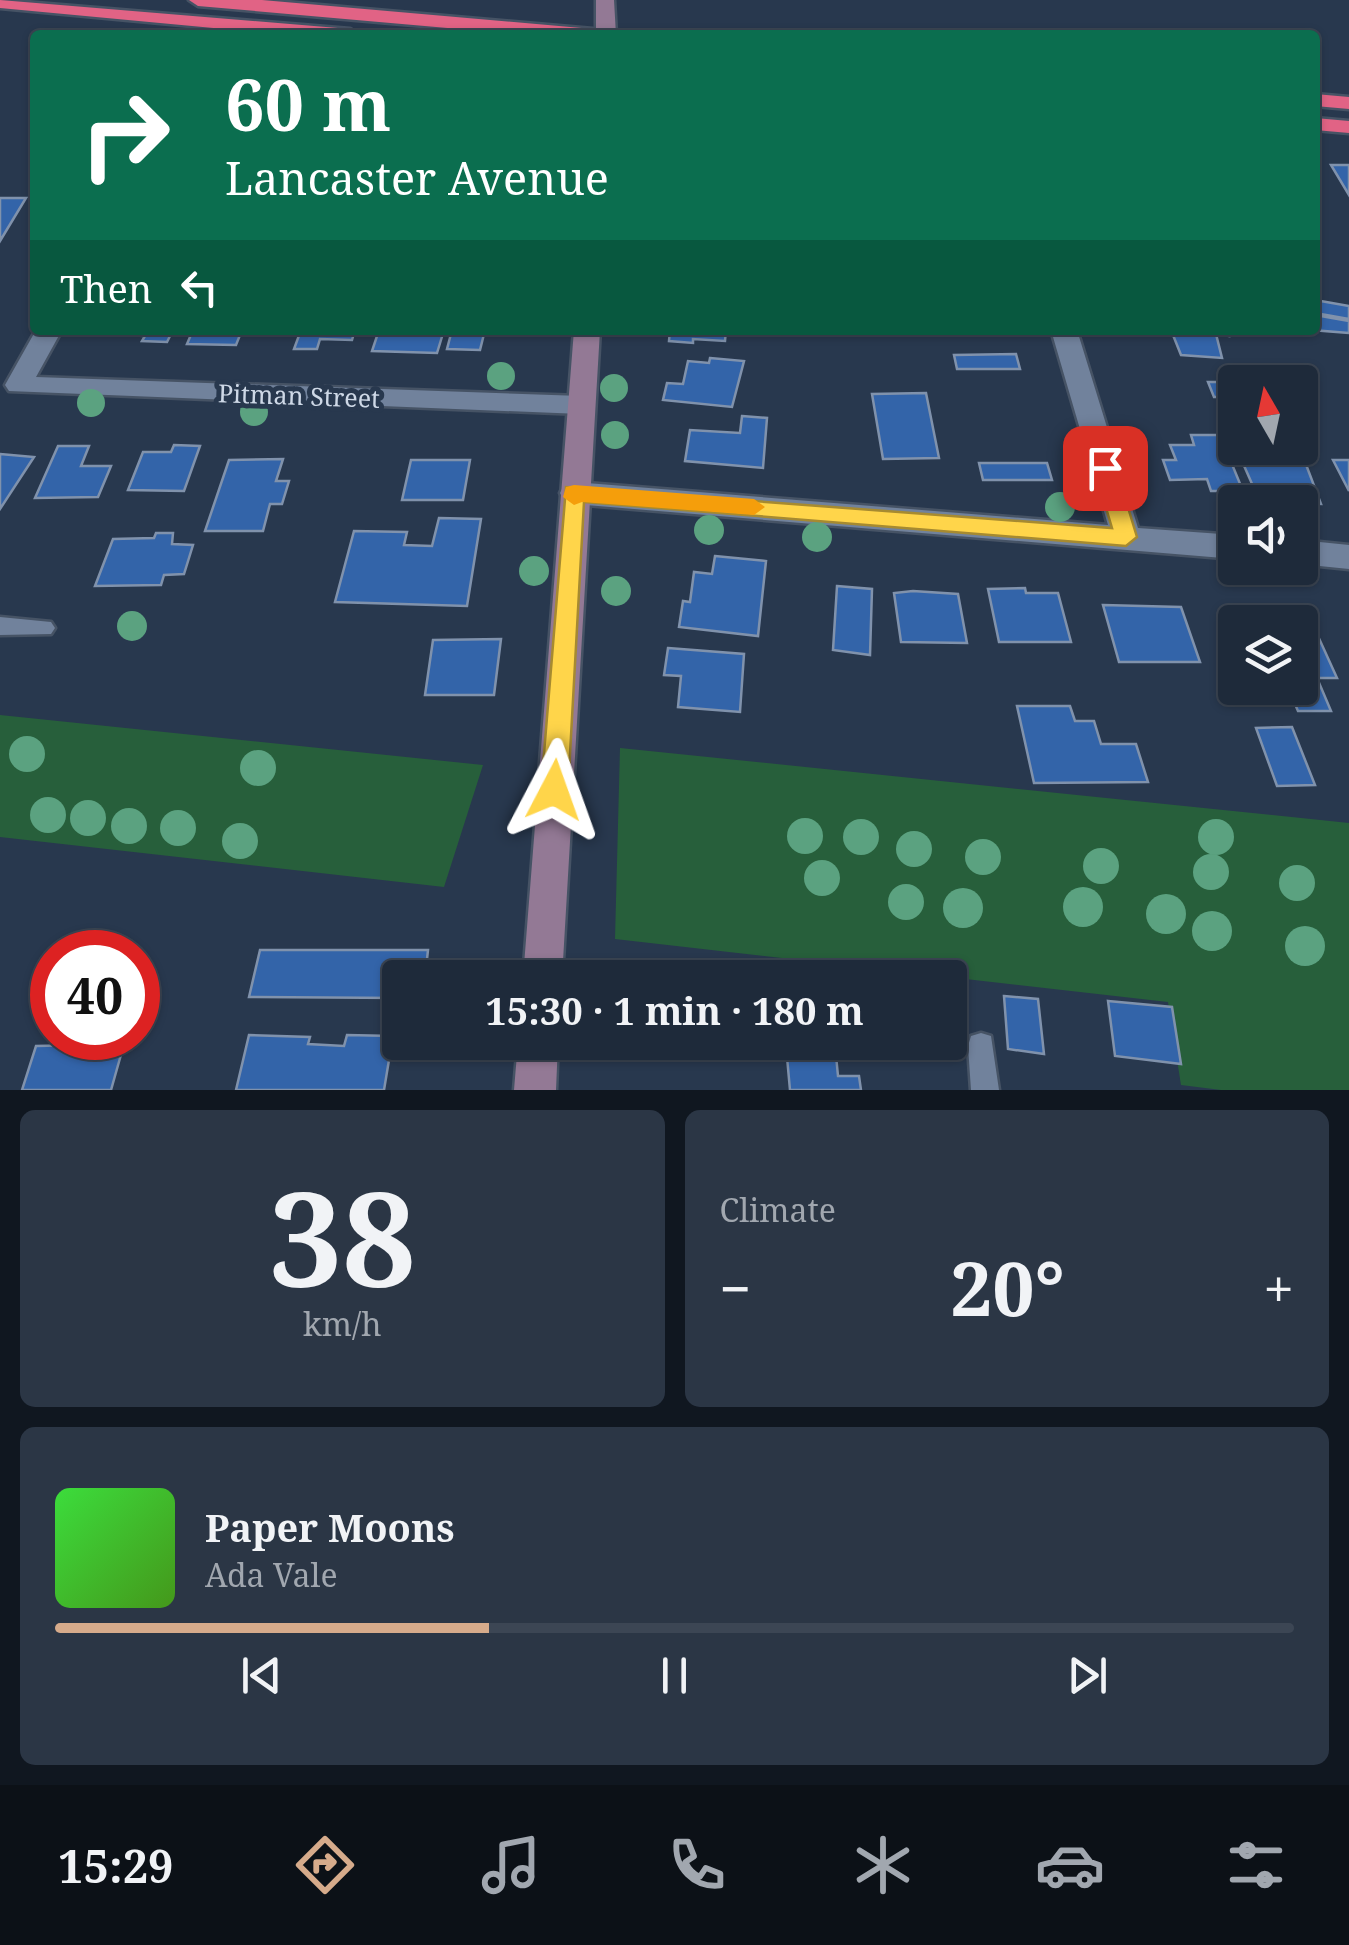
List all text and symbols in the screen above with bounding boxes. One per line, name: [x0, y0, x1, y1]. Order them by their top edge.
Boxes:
text: 60 m: [225, 56, 391, 152]
icon: right: [60, 70, 190, 200]
text: Lancaster Avenue: [225, 147, 609, 208]
icon: left: [172, 260, 227, 315]
text: Then: [60, 262, 152, 314]
north arrow: [1218, 365, 1318, 465]
map controls: [1218, 365, 1318, 705]
street label: Pitman Street: [217, 375, 381, 415]
pin: [1063, 426, 1148, 511]
icon: arrive: [1078, 441, 1133, 496]
button: sound: [1218, 485, 1318, 585]
button: layers: [1218, 605, 1318, 705]
position arrow: [502, 738, 606, 842]
speed limit sign: 40: [30, 930, 160, 1060]
text: 15:30 · 1 min · 180 m: [485, 984, 864, 1036]
text: 38: [269, 1148, 416, 1325]
text: Climate: [720, 1188, 836, 1231]
text: 20°: [950, 1236, 1065, 1338]
text: −: [720, 1250, 751, 1325]
text: +: [1263, 1250, 1294, 1325]
text: km/h: [303, 1302, 382, 1345]
text: Paper Moons: [205, 1501, 455, 1553]
text: Ada Vale: [205, 1553, 338, 1596]
icon: previous: [234, 1648, 289, 1703]
icon: pause: [647, 1648, 702, 1703]
icon: next: [1060, 1648, 1115, 1703]
icon: directions: [290, 1830, 360, 1900]
icon: music: [476, 1830, 546, 1900]
icon: phone: [662, 1830, 732, 1900]
icon: climate: [848, 1830, 918, 1900]
icon: car: [1035, 1830, 1105, 1900]
icon: filters: [1221, 1830, 1291, 1900]
text: 15:29: [58, 1835, 174, 1896]

